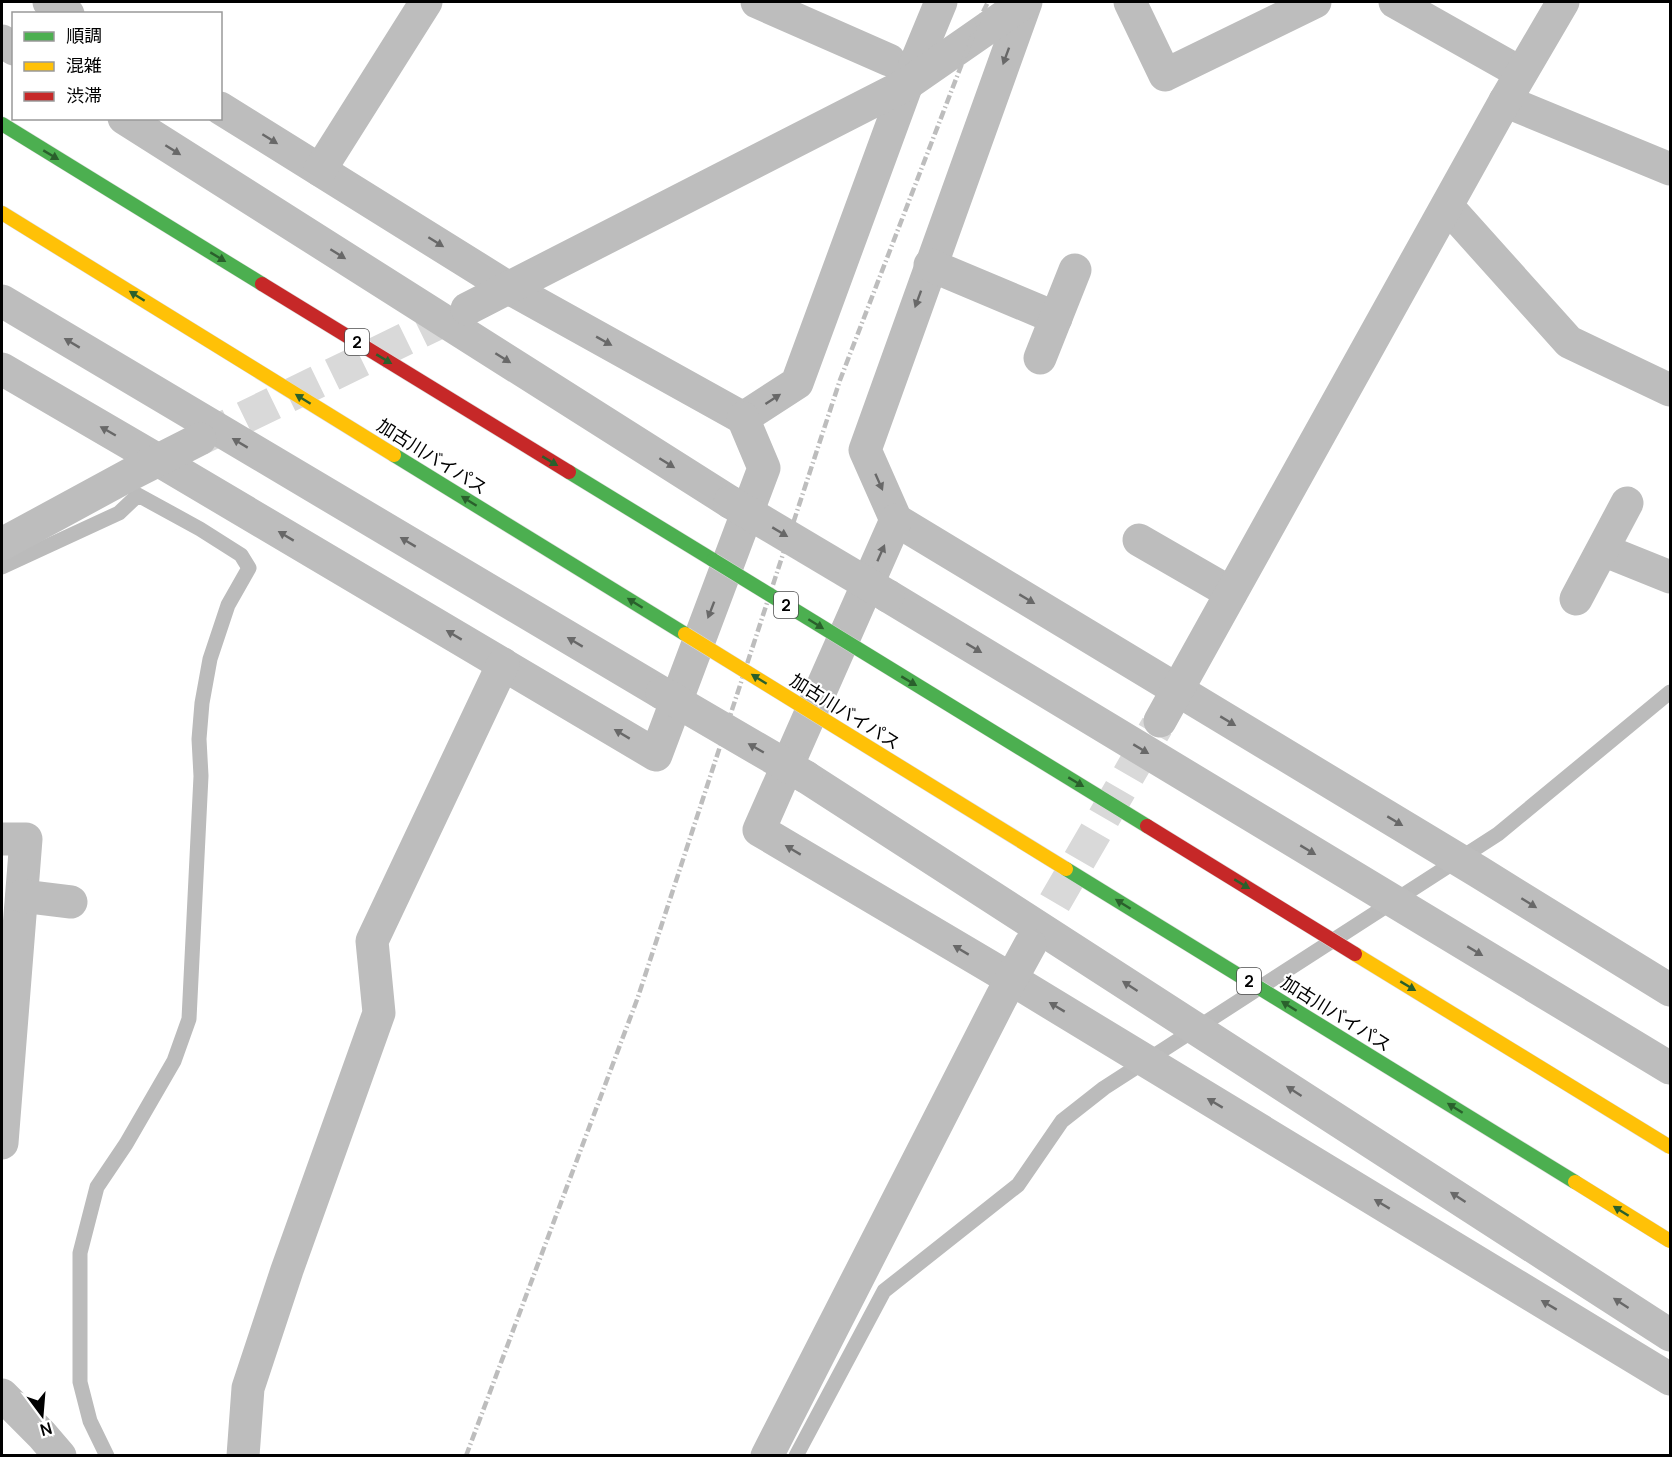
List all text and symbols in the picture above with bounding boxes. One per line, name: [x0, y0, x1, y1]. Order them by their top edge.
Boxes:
legend: [12, 12, 222, 120]
text: 順調: [66, 23, 102, 47]
one-way arrow: [1001, 48, 1011, 66]
text: 混雑: [66, 53, 102, 77]
text: 渋滞: [66, 83, 102, 107]
one-way arrow: [262, 134, 278, 145]
one-way arrow: [165, 144, 181, 155]
one-way arrow: [43, 149, 59, 160]
one-way arrow: [428, 237, 444, 248]
one-way arrow: [330, 248, 346, 259]
one-way arrow: [210, 251, 226, 262]
one-way arrow: [913, 290, 923, 308]
one-way arrow: [129, 291, 146, 302]
road number: 2: [345, 329, 369, 355]
one-way arrow: [596, 336, 613, 346]
one-way arrow: [63, 338, 80, 348]
one-way arrow: [376, 353, 392, 364]
one-way arrow: [494, 353, 511, 364]
one-way arrow: [295, 393, 312, 404]
one-way arrow: [765, 393, 781, 404]
street label: 加古川バイパス: [373, 413, 492, 500]
one-way arrow: [100, 425, 116, 436]
one-way arrow: [232, 437, 248, 448]
one-way arrow: [542, 455, 558, 466]
one-way arrow: [659, 457, 675, 468]
one-way arrow: [874, 473, 884, 491]
one-way arrow: [461, 496, 477, 507]
one-way arrow: [772, 527, 789, 537]
one-way arrow: [278, 530, 294, 541]
one-way arrow: [400, 537, 416, 548]
one-way arrow: [876, 544, 886, 562]
road number: 2: [774, 592, 798, 618]
one-way arrow: [1019, 594, 1035, 605]
one-way arrow: [627, 598, 643, 609]
one-way arrow: [705, 601, 715, 619]
one-way arrow: [808, 618, 824, 629]
one-way arrow: [445, 630, 462, 640]
one-way arrow: [566, 637, 583, 647]
one-way arrow: [966, 643, 982, 654]
street label: 加古川バイパス: [786, 668, 905, 755]
one-way arrow: [751, 674, 767, 685]
one-way arrow: [901, 675, 917, 686]
one-way arrow: [1220, 715, 1236, 726]
one-way arrow: [614, 729, 630, 740]
one-way arrow: [748, 742, 764, 753]
one-way arrow: [1133, 744, 1149, 755]
one-way arrow: [1067, 777, 1084, 788]
one-way arrow: [1387, 816, 1403, 827]
one-way arrow: [785, 845, 801, 856]
one-way arrow: [1300, 845, 1317, 855]
one-way arrow: [1234, 879, 1250, 890]
one-way arrow: [1521, 897, 1537, 908]
one-way arrow: [1115, 898, 1131, 909]
one-way arrow: [952, 945, 969, 955]
one-way arrow: [1467, 945, 1483, 956]
road number: 2: [1237, 968, 1261, 994]
street label: 加古川バイパス: [1277, 970, 1396, 1057]
one-way arrow: [1122, 980, 1138, 991]
one-way arrow: [1400, 981, 1417, 991]
one-way arrow: [1281, 1001, 1297, 1012]
one-way arrow: [1048, 1002, 1065, 1012]
one-way arrow: [1286, 1086, 1302, 1097]
one-way arrow: [1207, 1098, 1223, 1109]
one-way arrow: [1447, 1103, 1463, 1114]
one-way arrow: [1450, 1191, 1466, 1203]
one-way arrow: [1374, 1199, 1390, 1210]
one-way arrow: [1613, 1205, 1629, 1216]
one-way arrow: [1614, 1297, 1630, 1309]
one-way arrow: [1541, 1300, 1557, 1311]
north arrow: [12, 1385, 72, 1445]
text: N: [38, 1417, 55, 1442]

